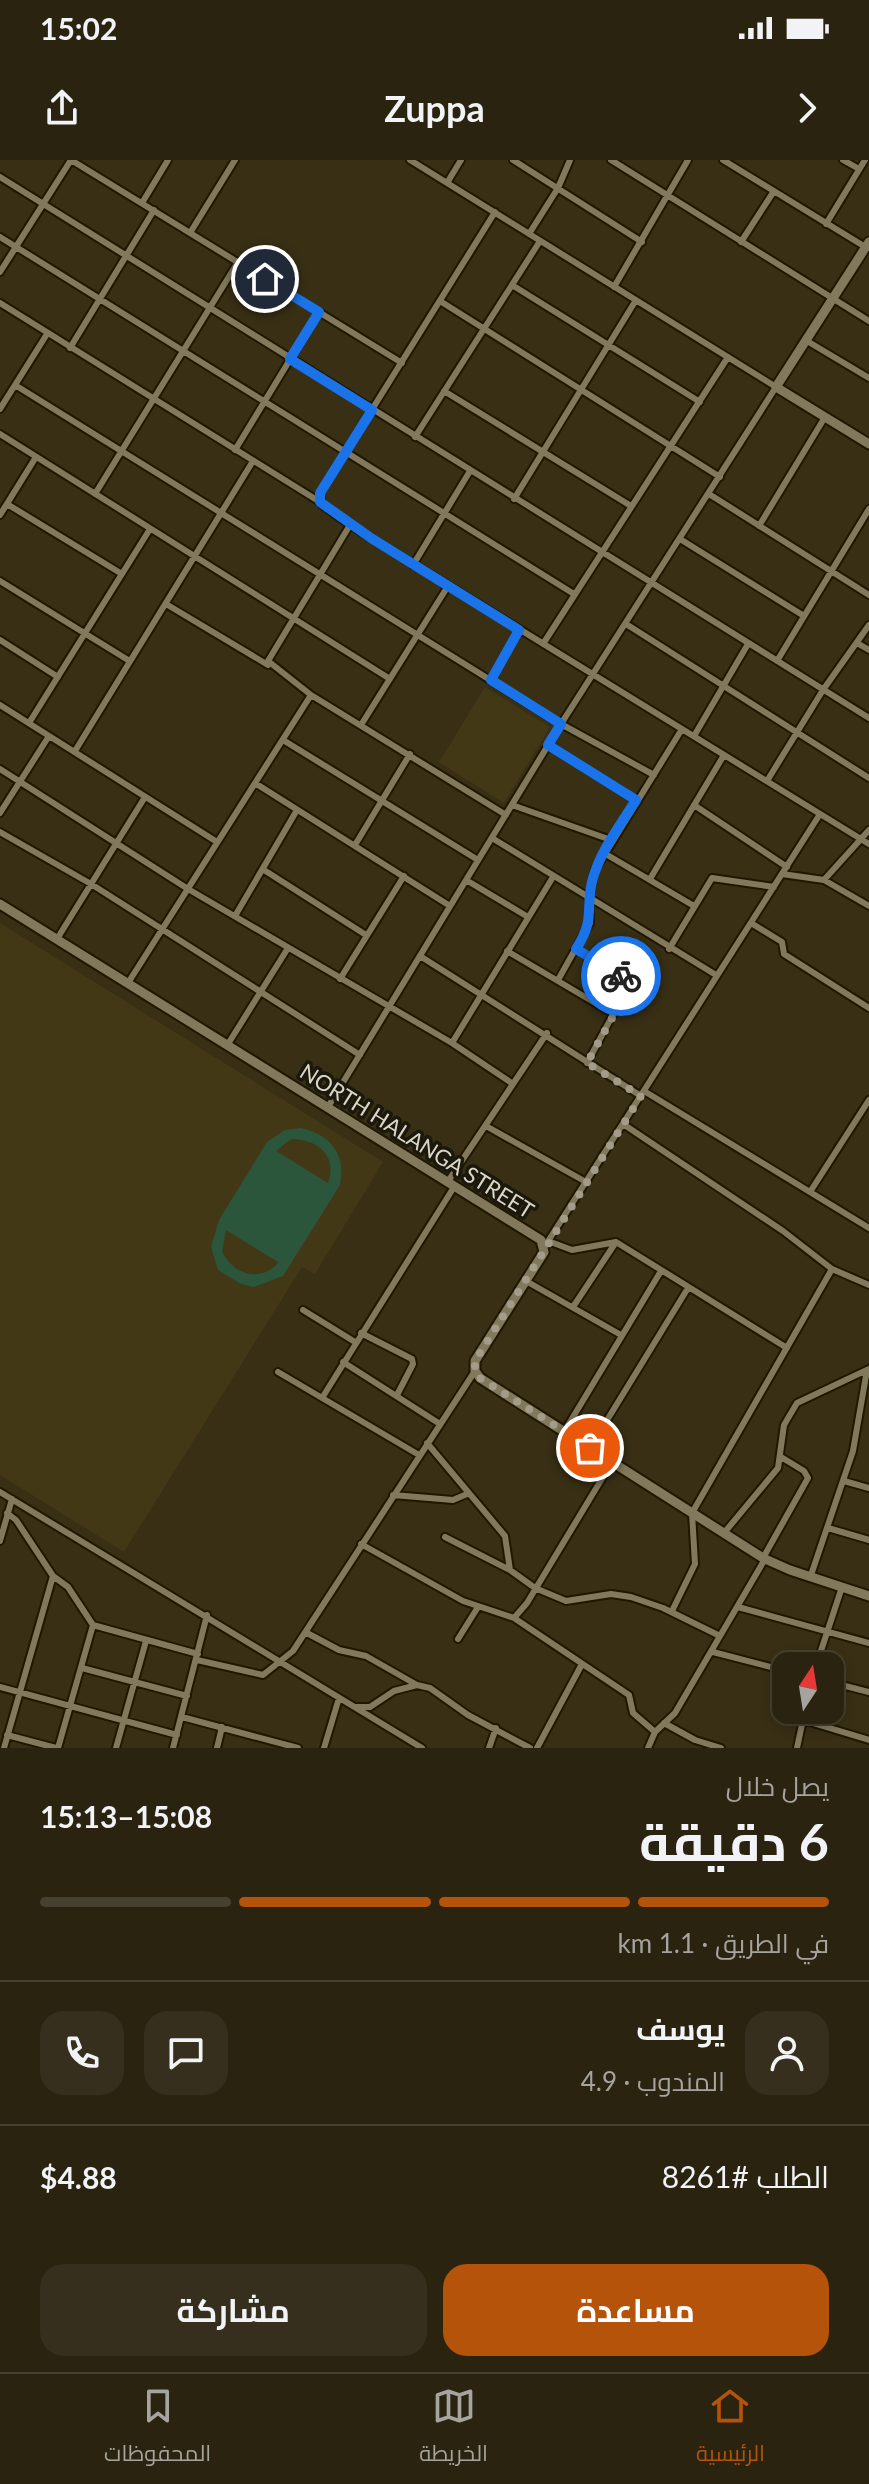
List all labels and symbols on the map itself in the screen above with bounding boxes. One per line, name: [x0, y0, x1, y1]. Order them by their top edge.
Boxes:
pin: [231, 245, 299, 313]
courier: [581, 936, 661, 1016]
street label: NORTH HALANGA STREET: [295, 1057, 539, 1224]
pin: [556, 1414, 624, 1482]
north arrow: [772, 1652, 844, 1724]

